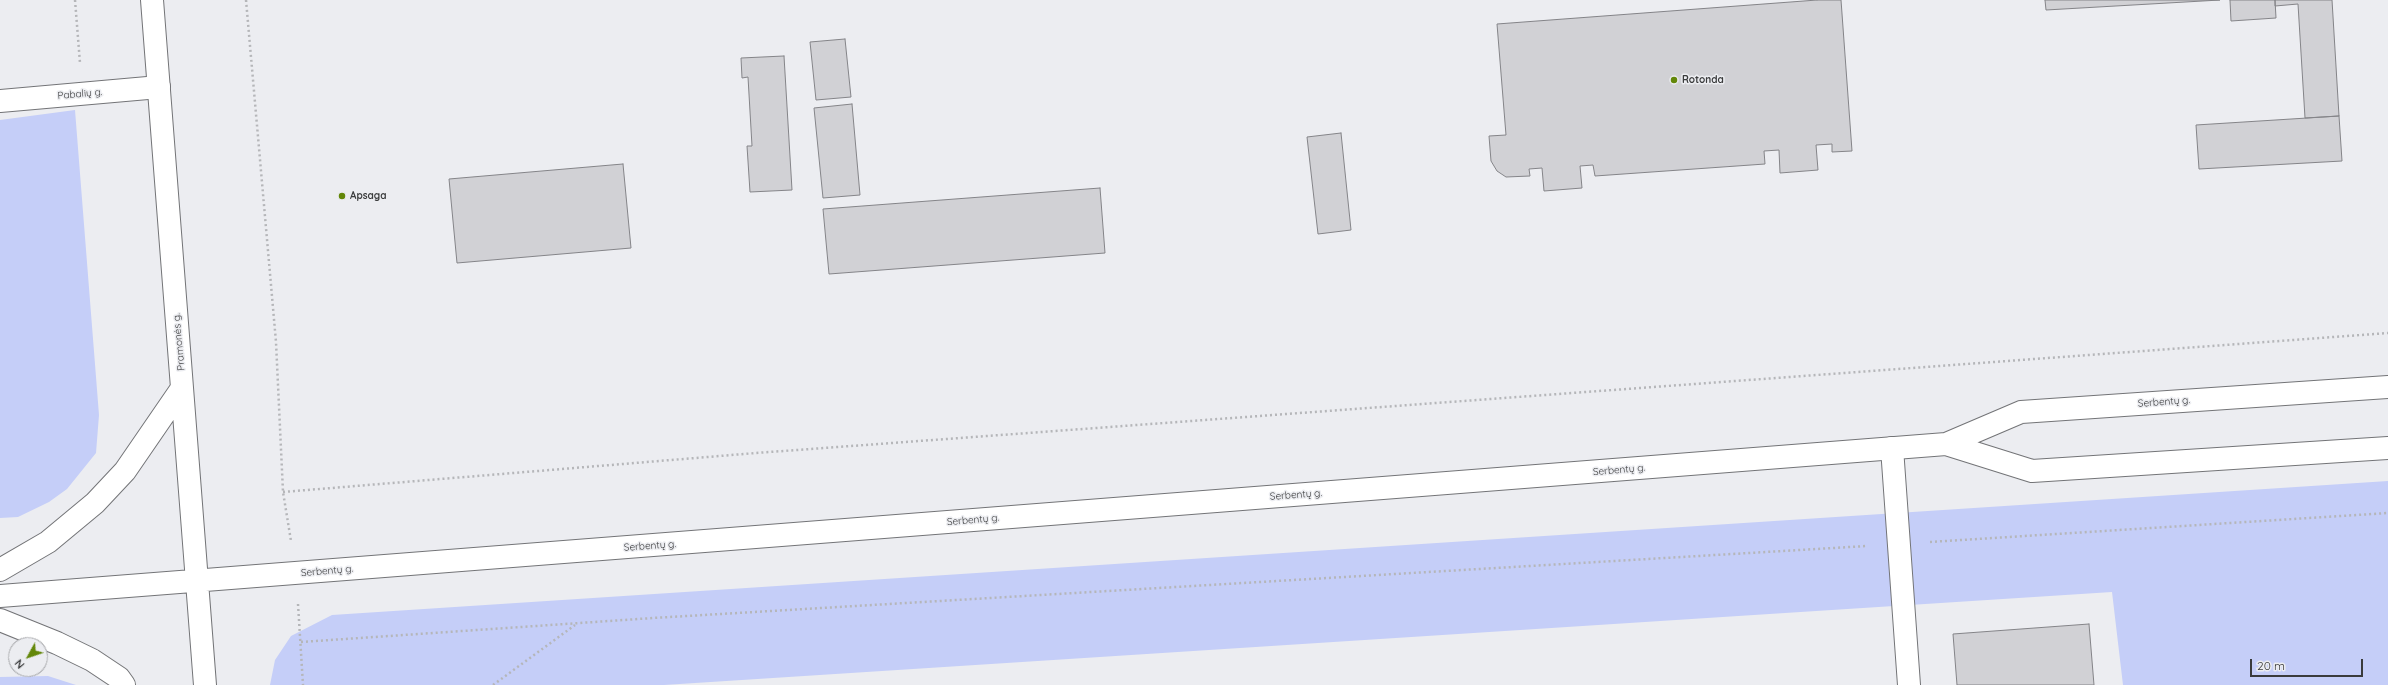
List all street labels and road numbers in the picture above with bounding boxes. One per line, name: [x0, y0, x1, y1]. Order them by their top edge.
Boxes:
street label: Pabalių g.: [57, 86, 103, 102]
street label: Pramonės g.: [171, 313, 187, 371]
street label: Serbentų g.: [2137, 394, 2191, 410]
street label: Serbentų g.: [1592, 462, 1646, 478]
street label: Serbentų g.: [1269, 487, 1323, 503]
street label: Serbentų g.: [946, 512, 1000, 528]
street label: Serbentų g.: [623, 538, 677, 554]
street label: Serbentų g.: [300, 563, 354, 579]

